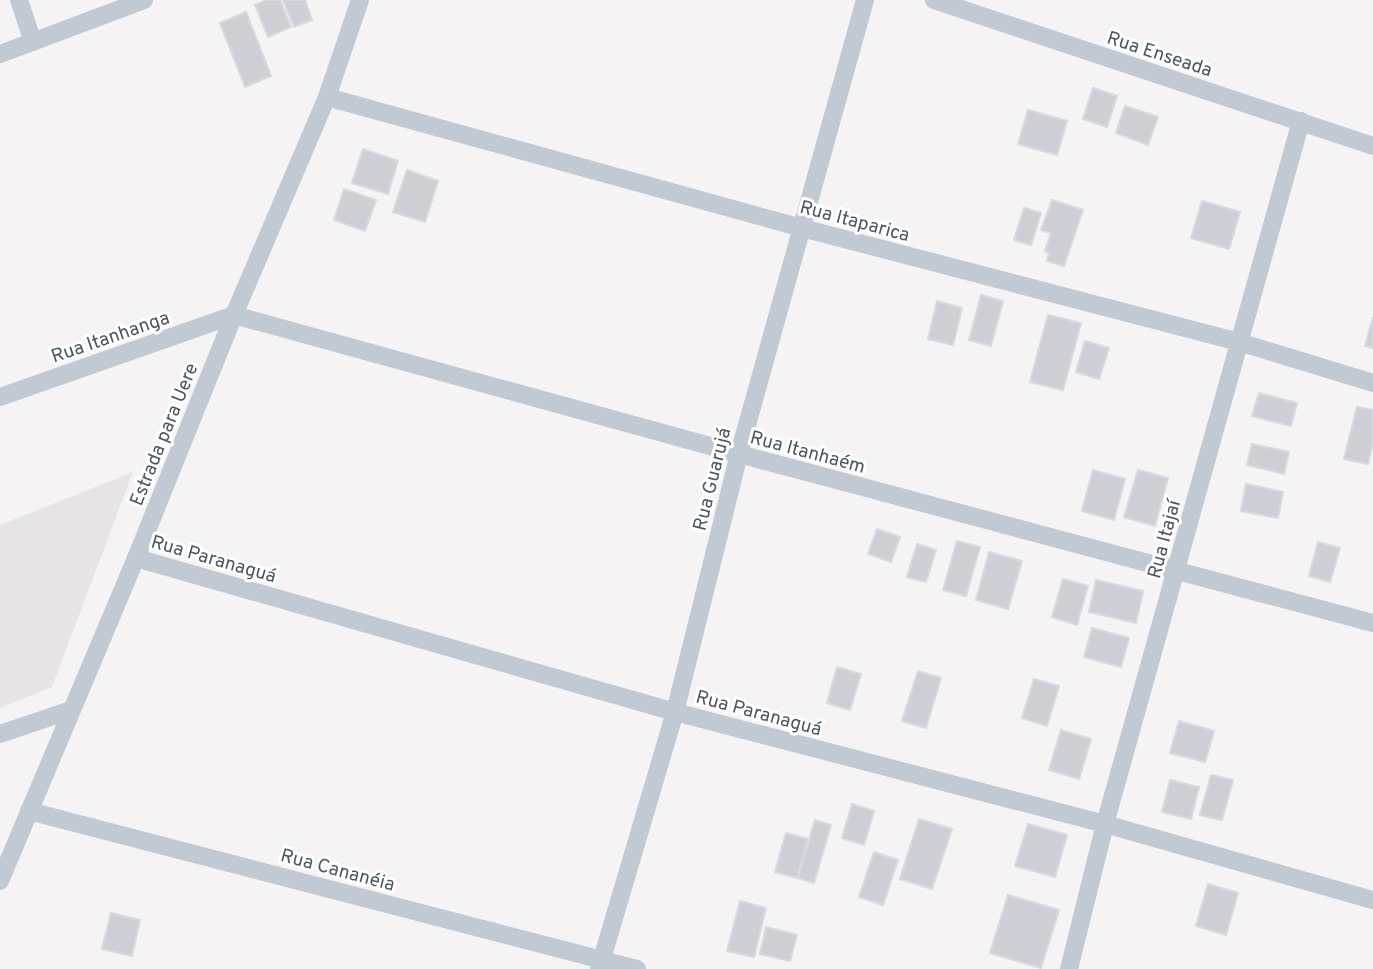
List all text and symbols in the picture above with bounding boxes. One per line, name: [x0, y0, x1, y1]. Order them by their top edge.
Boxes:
street label: Rua Enseada: [1104, 27, 1215, 83]
street label: Rua Itaparica: [797, 196, 912, 248]
street label: Rua Itanhanga: [48, 306, 173, 369]
street label: Estrada para Uere: [125, 360, 204, 510]
street label: Rua Guarujá: [689, 426, 737, 533]
street label: Rua Itanhaém: [747, 426, 868, 480]
street label: Rua Itajaí: [1143, 496, 1187, 581]
street label: Rua Paranaguá: [148, 531, 279, 589]
street label: Rua Paranaguá: [693, 686, 824, 742]
street label: Rua Cananéia: [278, 844, 397, 898]

